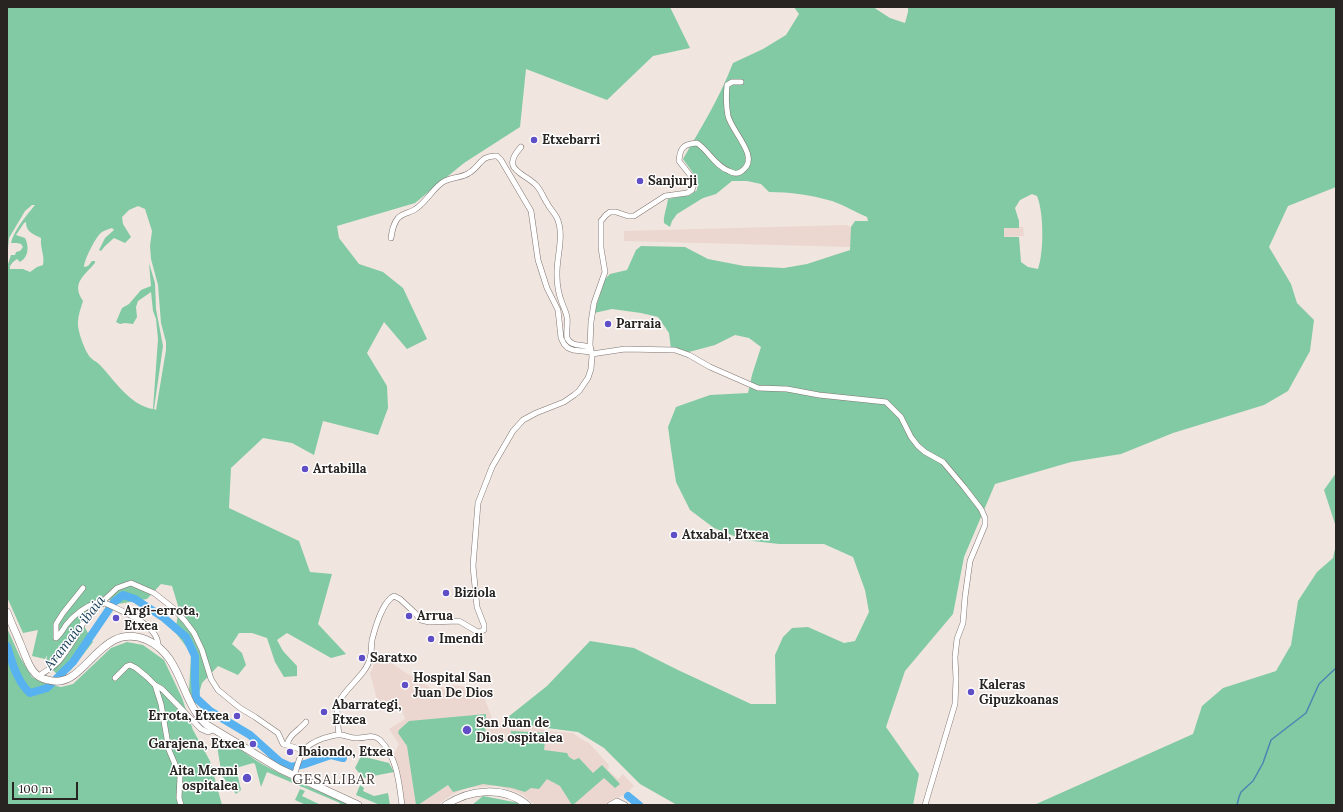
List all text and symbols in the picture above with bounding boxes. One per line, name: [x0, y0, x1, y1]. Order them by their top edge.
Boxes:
place label: Etxebarri: [542, 132, 600, 148]
marker: Etxebarri: [529, 135, 539, 145]
place label: Sanjurji: [648, 173, 697, 189]
marker: Sanjurji: [635, 176, 645, 186]
place label: Parraia: [616, 316, 661, 332]
marker: Parraia: [603, 319, 613, 329]
place label: Artabilla: [313, 461, 367, 477]
marker: Artabilla: [300, 464, 310, 474]
place label: Atxabal, Etxea: [682, 527, 769, 543]
marker: Atxabal, Etxea: [669, 530, 679, 540]
place label: Biziola: [454, 585, 496, 601]
marker: Biziola: [441, 588, 451, 598]
water label: Aramaio ibaia: [41, 593, 109, 673]
place label: Argi-errota, Etxea: [124, 603, 199, 634]
place label: Arrua: [417, 608, 453, 624]
marker: Arrua: [404, 611, 414, 621]
marker: Argi-errota, Etxea: [111, 613, 121, 623]
place label: Imendi: [439, 631, 483, 647]
marker: Imendi: [426, 634, 436, 644]
place label: Saratxo: [370, 650, 417, 666]
marker: Saratxo: [357, 653, 367, 663]
place label: Hospital San Juan De Dios: [413, 670, 493, 701]
place label: Kaleras Gipuzkoanas: [979, 677, 1058, 708]
marker: Hospital San Juan De Dios: [400, 680, 410, 690]
marker: Kaleras Gipuzkoanas: [966, 687, 976, 697]
place label: Abarrategi, Etxea: [332, 697, 401, 728]
marker: Abarrategi, Etxea: [319, 707, 329, 717]
place label: Errota, Etxea: [148, 708, 229, 724]
marker: Errota, Etxea: [232, 711, 242, 721]
place label: San Juan de Dios ospitalea: [476, 715, 563, 746]
marker: San Juan de Dios ospitalea: [461, 724, 473, 736]
place label: Garajena, Etxea: [149, 736, 245, 752]
marker: Garajena, Etxea: [248, 739, 258, 749]
place label: Ibaiondo, Etxea: [298, 744, 393, 760]
marker: Ibaiondo, Etxea: [285, 747, 295, 757]
place label: Aita Menni ospitalea: [169, 763, 238, 794]
marker: Aita Menni ospitalea: [241, 772, 253, 784]
district label: GESALIBAR: [292, 772, 376, 788]
scale bar: [14, 774, 80, 800]
text: 100 m: [19, 781, 52, 796]

